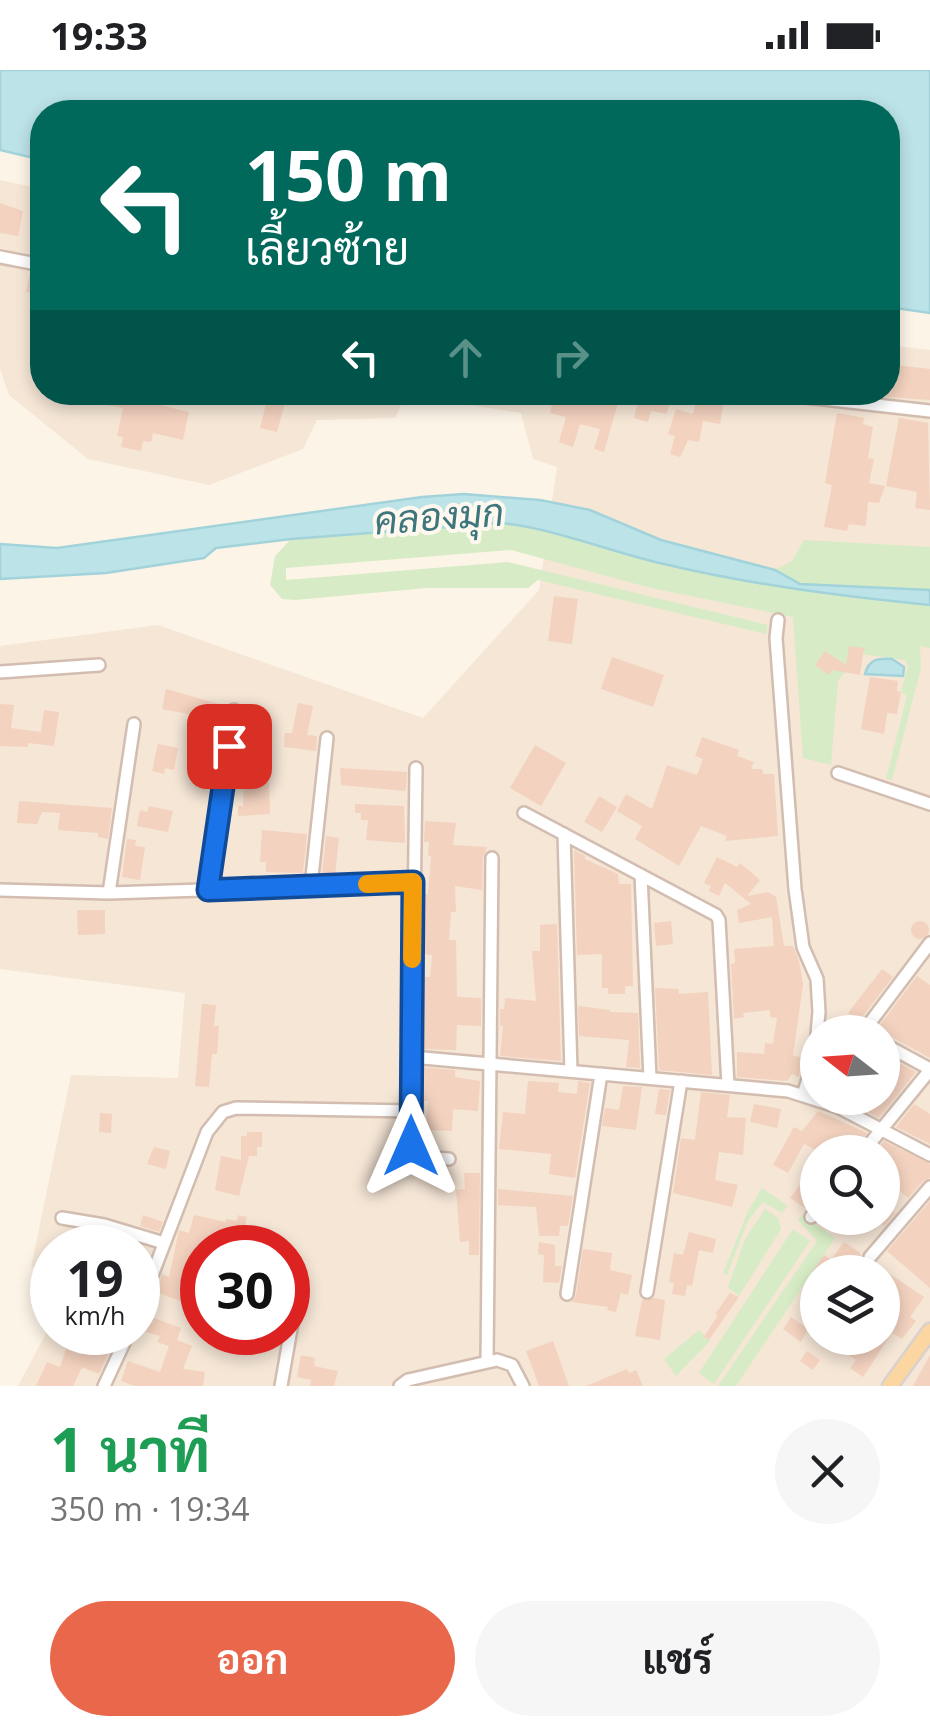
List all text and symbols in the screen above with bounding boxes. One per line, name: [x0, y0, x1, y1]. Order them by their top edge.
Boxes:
text: 19:33: [50, 9, 148, 61]
text: 150 m: [245, 126, 452, 222]
icon: left: [80, 140, 210, 270]
text: เลี้ยวซ้าย: [245, 217, 409, 278]
icon: left: [333, 330, 388, 385]
icon: ahead: [438, 330, 493, 385]
icon: right: [543, 330, 598, 385]
water label: คลองมุก: [372, 485, 505, 546]
pin: [187, 704, 272, 789]
icon: arrive: [202, 719, 257, 774]
north arrow: [800, 1015, 900, 1115]
map controls: [800, 1015, 900, 1355]
position arrow: [359, 1094, 463, 1198]
button: search: [800, 1135, 900, 1235]
speed limit sign: 30: [180, 1225, 310, 1355]
text: 19: [66, 1244, 124, 1312]
button: layers: [800, 1255, 900, 1355]
text: km/h: [65, 1298, 125, 1332]
text: 1 นาที: [50, 1408, 210, 1490]
button: close: [775, 1419, 880, 1524]
text: 350 m · 19:34: [50, 1487, 249, 1530]
button: ออก: [50, 1601, 455, 1716]
button: แชร์: [475, 1601, 880, 1716]

